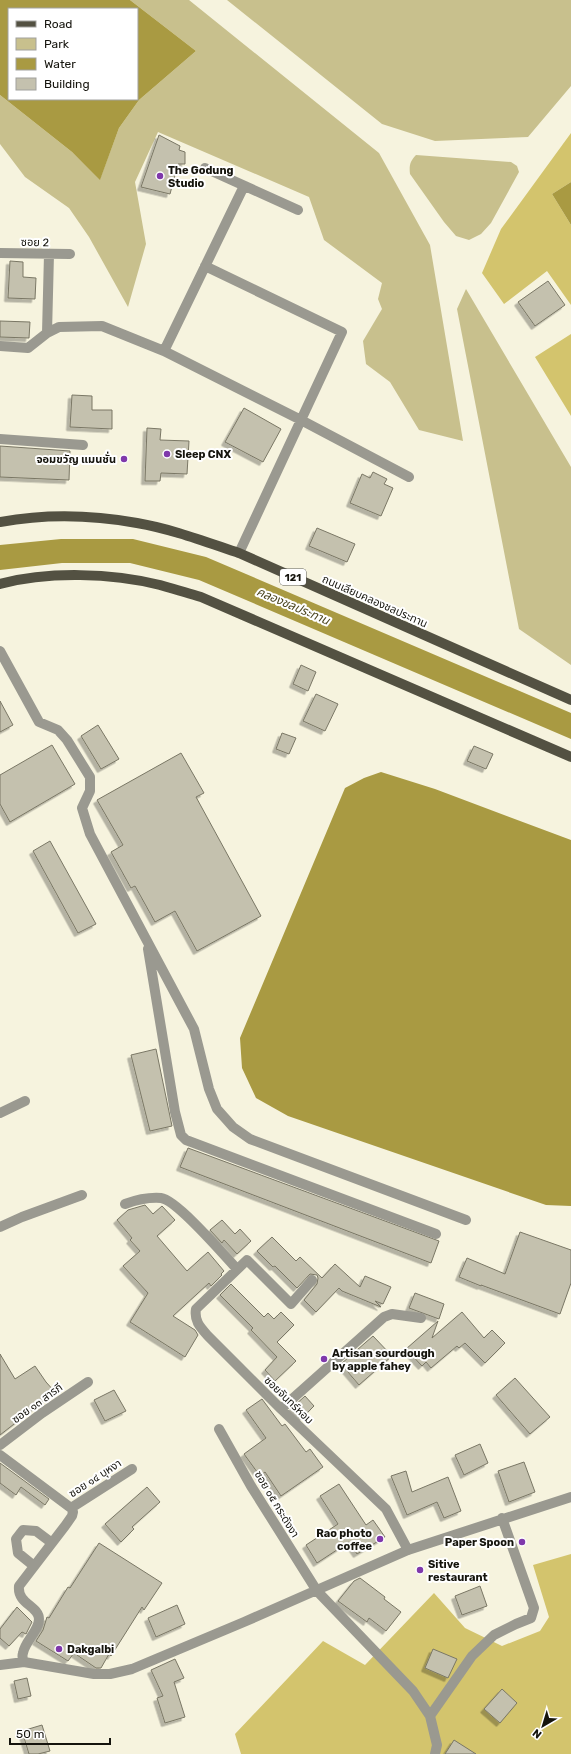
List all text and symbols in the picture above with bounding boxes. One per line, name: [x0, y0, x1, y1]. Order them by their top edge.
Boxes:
legend: [8, 8, 138, 100]
text: Road: [44, 17, 72, 31]
text: Park: [44, 37, 70, 51]
text: Water: [44, 57, 76, 71]
text: Building: [44, 77, 90, 91]
place label: The Godung Studio: [168, 164, 233, 190]
marker: The Godung Studio: [155, 171, 165, 181]
street label: ซอย 2: [21, 236, 49, 249]
place label: Sleep CNX: [175, 448, 231, 461]
marker: Sleep CNX: [162, 449, 172, 459]
place label: จอมขวัญ แมนชั่น: [36, 451, 116, 466]
marker: จอมขวัญ แมนชั่น: [119, 454, 129, 464]
road number: 121: [280, 569, 306, 585]
street label: ถนนเลียบคลองชลประทาน: [320, 572, 429, 631]
water label: คลองชลประทาน: [254, 584, 332, 628]
place label: Artisan sourdough by apple fahey: [332, 1347, 435, 1373]
marker: Artisan sourdough by apple fahey: [319, 1354, 329, 1364]
street label: ซอยจันทร์หอม: [261, 1374, 316, 1427]
street label: ซอย ๑๓ สารภี: [9, 1381, 65, 1426]
street label: ซอย ๑๔ บุหงา: [67, 1457, 124, 1500]
street label: ซอย ๐๕ กระดังงา: [252, 1469, 302, 1540]
place label: Rao photo coffee: [316, 1527, 372, 1553]
marker: Rao photo coffee: [375, 1534, 385, 1544]
place label: Paper Spoon: [445, 1536, 514, 1549]
marker: Paper Spoon: [517, 1537, 527, 1547]
place label: Sitive restaurant: [428, 1558, 488, 1584]
marker: Sitive restaurant: [415, 1565, 425, 1575]
place label: Dakgalbi: [67, 1643, 114, 1656]
marker: Dakgalbi: [54, 1644, 64, 1654]
north arrow: [523, 1706, 563, 1746]
scale bar: [10, 1720, 110, 1746]
text: N: [530, 1726, 544, 1741]
text: 50 m: [16, 1727, 44, 1741]

